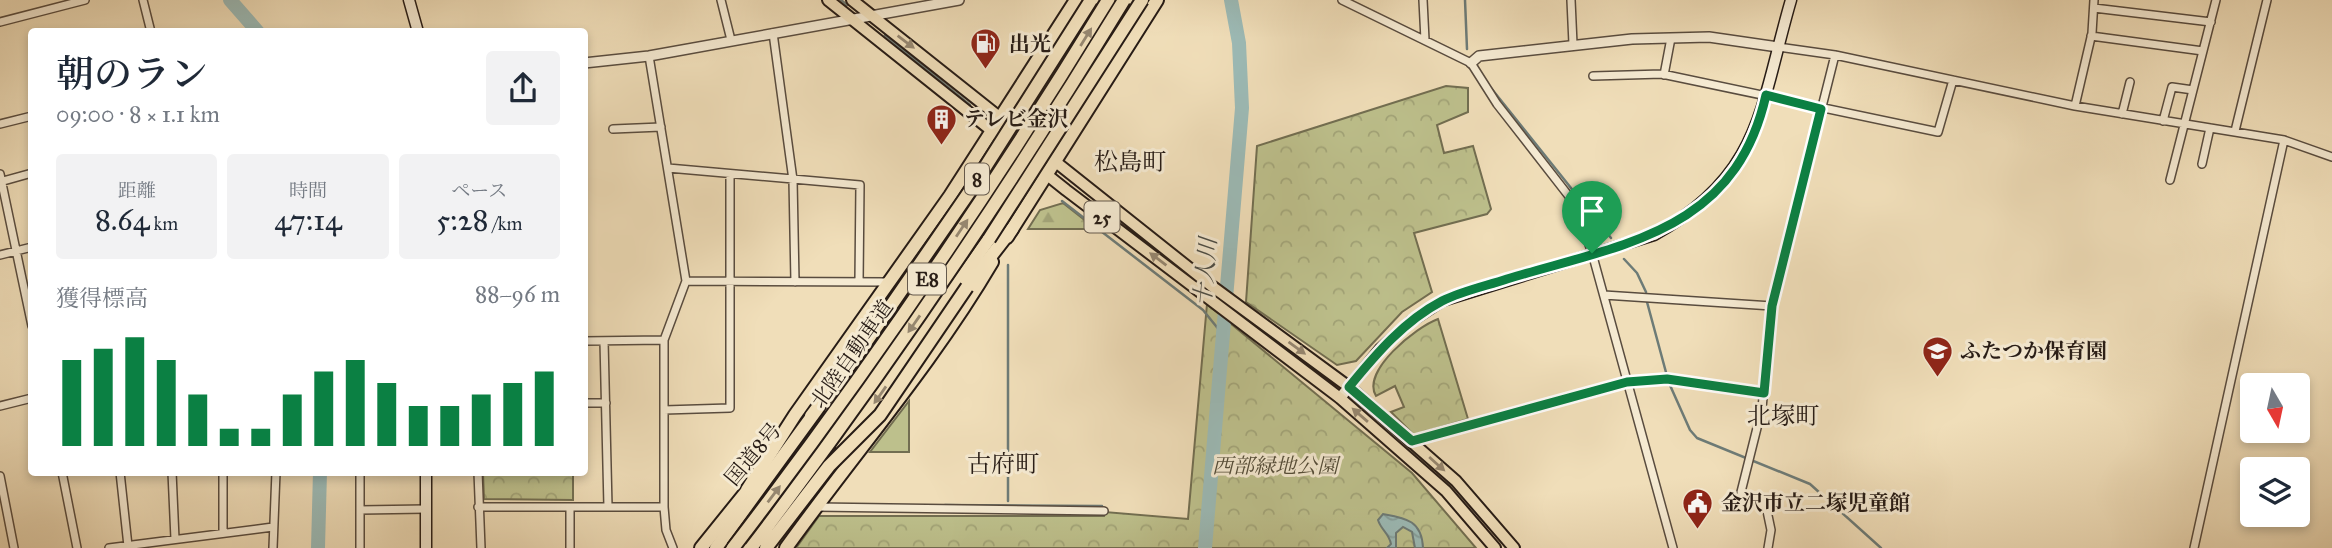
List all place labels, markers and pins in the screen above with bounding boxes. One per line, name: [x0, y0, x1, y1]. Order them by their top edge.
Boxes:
fuel station icon: 出光: [969, 27, 1003, 71]
place label: 出光: [1009, 31, 1051, 57]
building icon: テレビ金沢: [924, 102, 958, 146]
place label: テレビ金沢: [964, 106, 1069, 132]
pin: [1562, 181, 1622, 253]
school or university icon: ふたつか保育園: [1920, 334, 1954, 378]
place label: ふたつか保育園: [1960, 338, 2107, 364]
public building icon: 金沢市立二塚児童館: [1681, 486, 1715, 530]
place label: 金沢市立二塚児童館: [1721, 490, 1910, 516]

